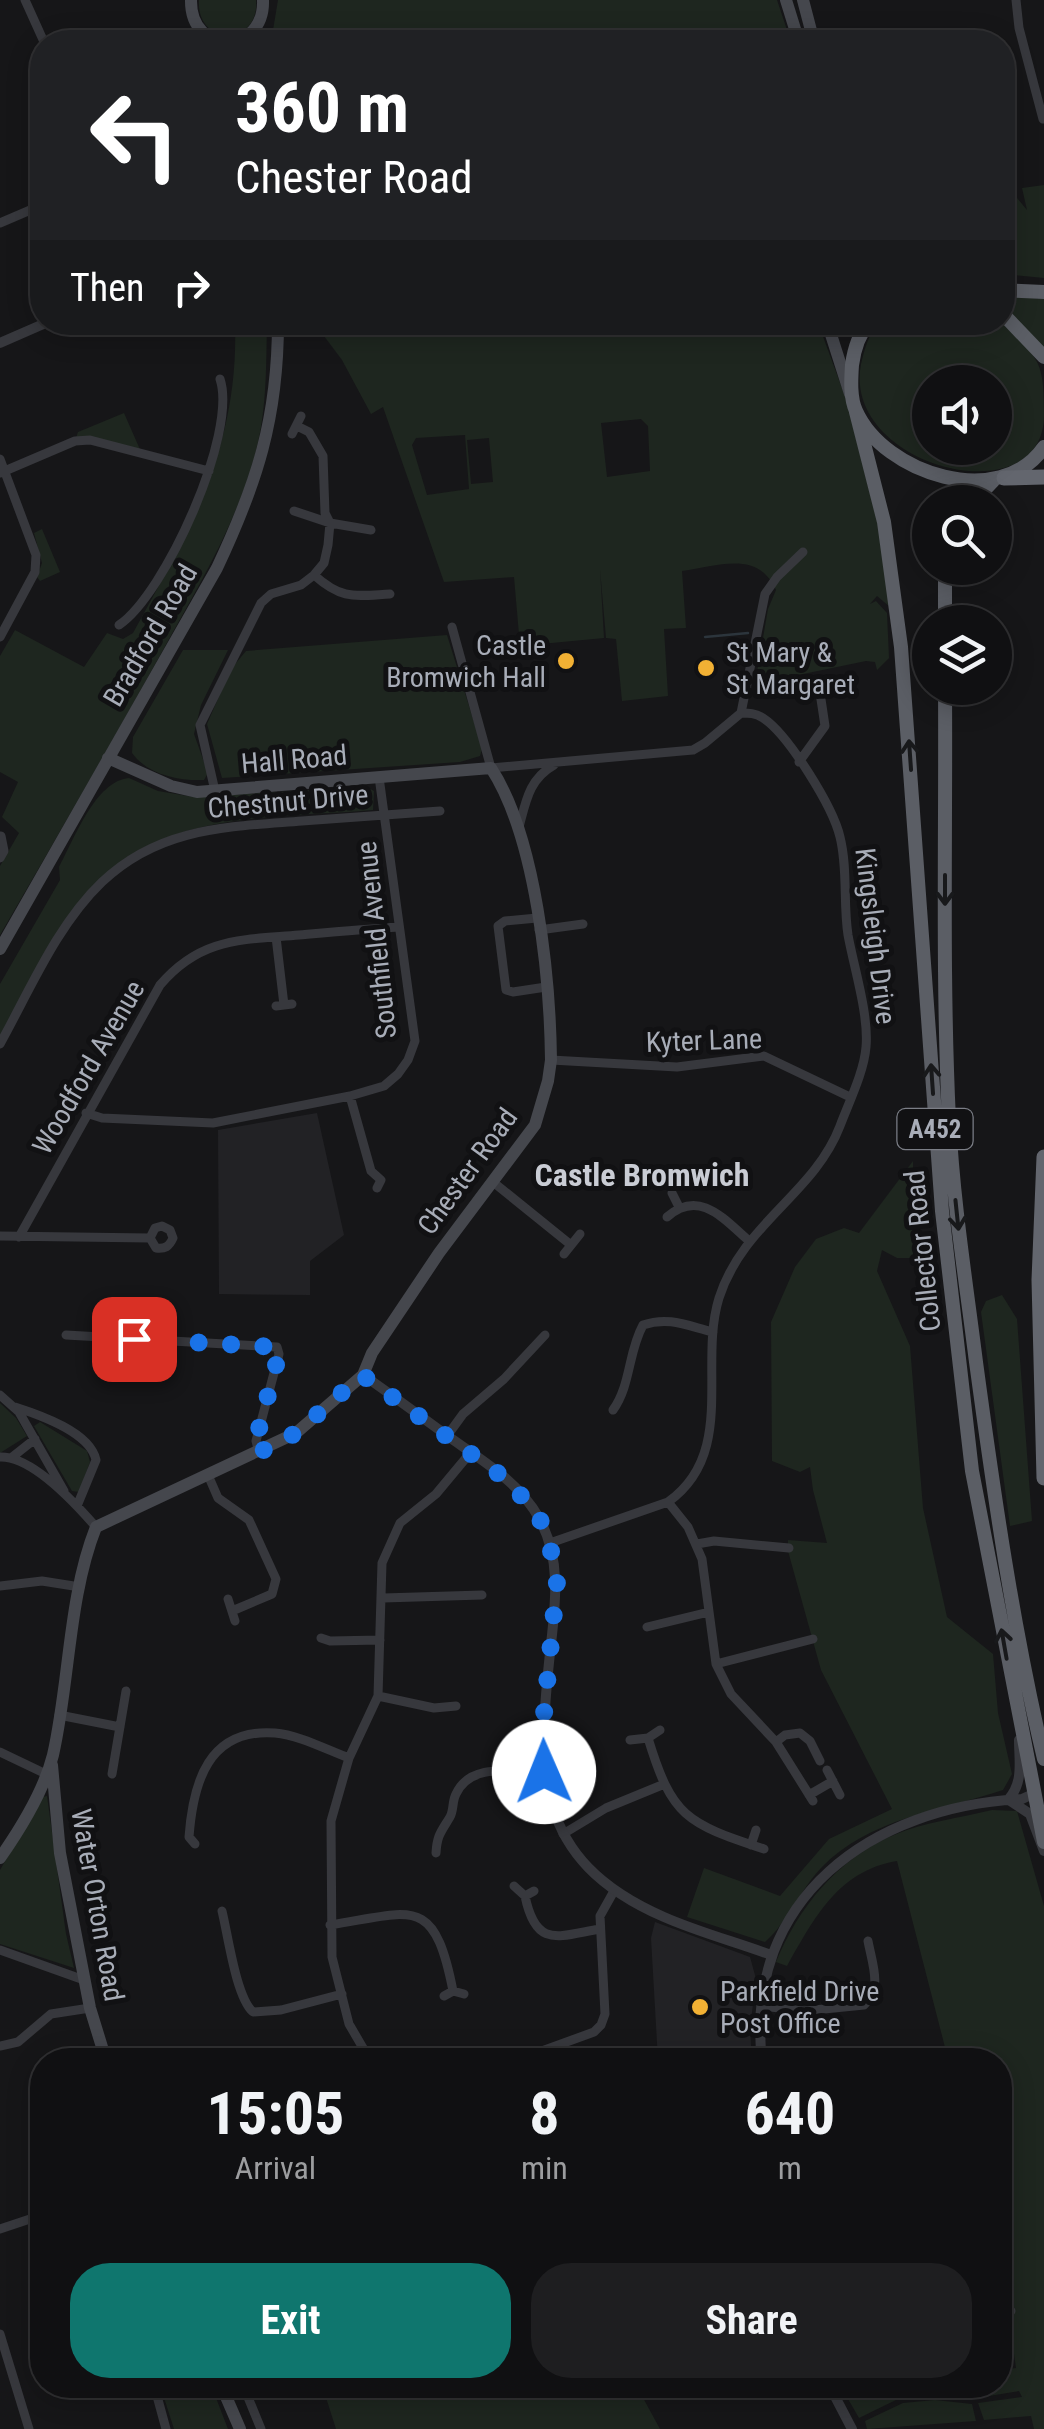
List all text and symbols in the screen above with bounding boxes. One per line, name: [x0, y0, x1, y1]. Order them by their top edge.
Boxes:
text: 360 m: [235, 67, 409, 149]
icon: left: [70, 70, 200, 200]
text: Chester Road: [235, 151, 473, 204]
icon: right: [164, 260, 219, 315]
text: Then: [70, 266, 144, 310]
map controls: [912, 365, 1012, 705]
button: sound: [912, 365, 1012, 465]
button: search: [912, 485, 1012, 585]
street label: Bradford Road: [97, 558, 204, 712]
button: layers: [912, 605, 1012, 705]
place label: Castle Bromwich Hall: [386, 629, 546, 694]
place label: St Mary & St Margaret: [726, 636, 855, 701]
marker: Castle Bromwich Hall: [555, 650, 577, 672]
marker: St Mary & St Margaret: [695, 657, 717, 679]
street label: Hall Road: [240, 738, 348, 781]
one-way arrow: [900, 739, 919, 771]
street label: Chestnut Drive: [206, 778, 370, 825]
street label: Southfield Avenue: [350, 840, 403, 1040]
street label: Kingsleigh Drive: [848, 846, 903, 1026]
one-way arrow: [935, 873, 954, 905]
street label: Woodford Avenue: [25, 975, 151, 1160]
street label: Kyter Lane: [645, 1022, 763, 1059]
one-way arrow: [922, 1063, 941, 1095]
street label: Chester Road: [411, 1102, 524, 1241]
road number: A452: [898, 1109, 972, 1149]
district label: Castle Bromwich: [535, 1156, 749, 1194]
street label: Collector Road: [898, 1169, 947, 1333]
one-way arrow: [948, 1198, 967, 1230]
pin: [92, 1297, 177, 1382]
icon: arrive: [107, 1312, 162, 1367]
one-way arrow: [994, 1628, 1013, 1661]
position arrow: [492, 1720, 596, 1824]
street label: Water Orton Road: [64, 1806, 131, 2004]
place label: Parkfield Drive Post Office: [720, 1975, 879, 2040]
marker: Parkfield Drive Post Office: [689, 1996, 711, 2018]
text: 15:05: [207, 2078, 344, 2149]
text: 8: [529, 2078, 560, 2149]
text: 640: [744, 2078, 835, 2149]
text: Arrival: [235, 2149, 316, 2187]
text: min: [521, 2149, 568, 2187]
text: m: [778, 2149, 802, 2187]
button: Exit: [70, 2263, 511, 2378]
button: Share: [531, 2263, 972, 2378]

